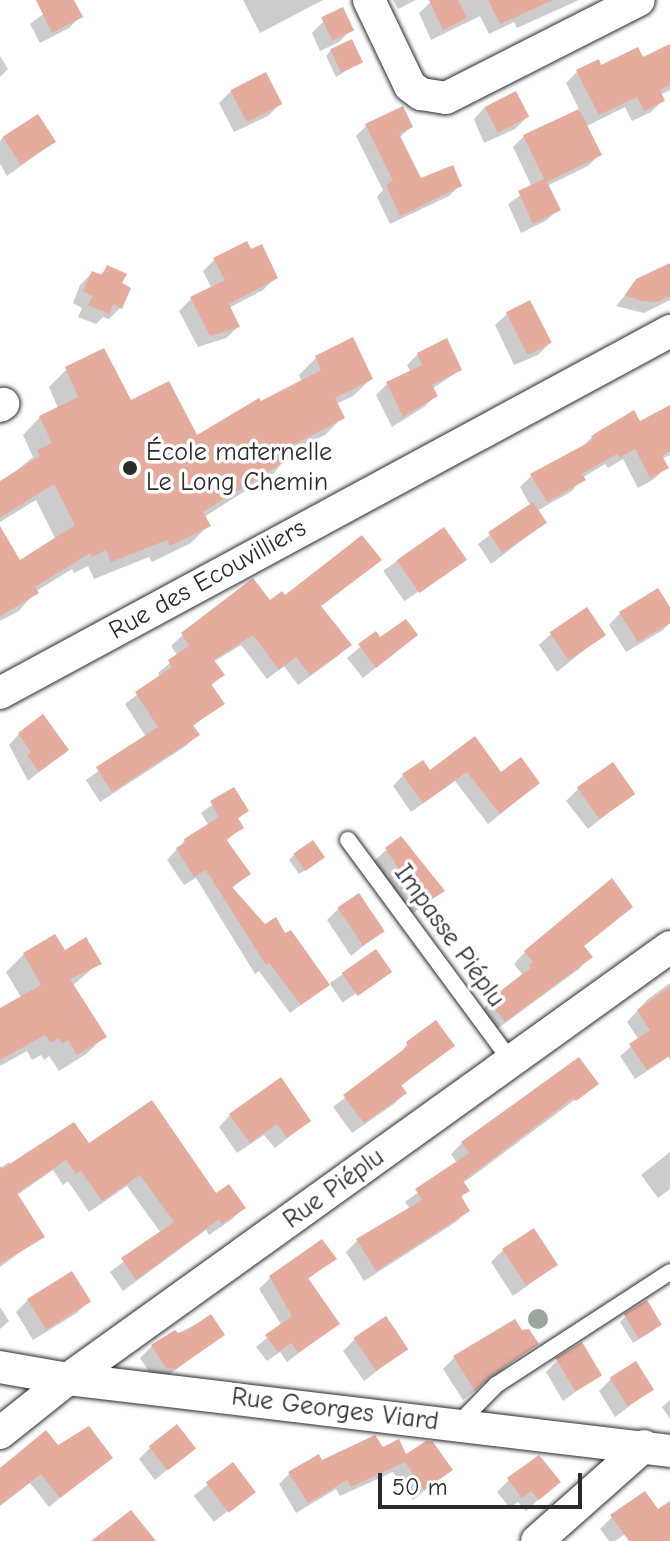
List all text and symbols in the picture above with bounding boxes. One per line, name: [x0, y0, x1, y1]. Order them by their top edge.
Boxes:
place label: École maternelle Le Long Chemin: [146, 437, 332, 498]
marker: École maternelle Le Long Chemin: [121, 459, 139, 477]
street label: Rue des Ecouvilliers: [104, 513, 312, 647]
street label: Impasse Piéplu: [387, 859, 511, 1013]
street label: Rue Piéplu: [278, 1142, 390, 1236]
street label: Rue Georges Viard: [230, 1382, 440, 1438]
scale bar: [382, 1457, 586, 1507]
text: 50 m: [392, 1473, 448, 1501]

